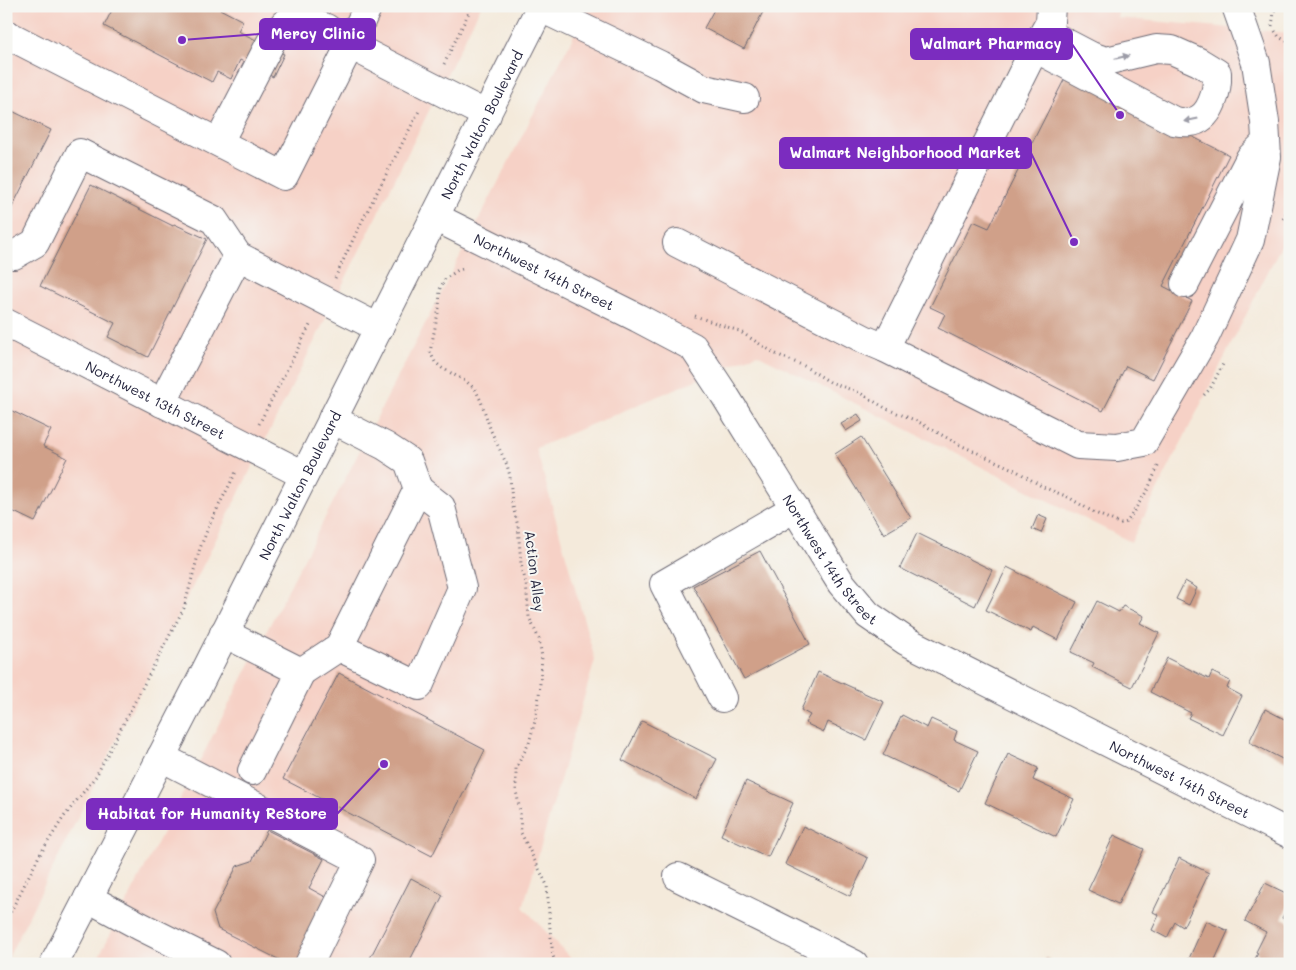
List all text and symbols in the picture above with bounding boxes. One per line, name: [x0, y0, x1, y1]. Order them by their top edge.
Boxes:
callout: Mercy Clinic: [260, 19, 375, 49]
text: Mercy Clinic: [271, 23, 365, 43]
callout: Walmart Pharmacy: [911, 29, 1072, 59]
text: Walmart Pharmacy: [920, 33, 1062, 53]
street label: North Walton Boulevard: [436, 47, 527, 202]
one-way arrow: [1114, 53, 1129, 61]
one-way arrow: [1183, 117, 1199, 125]
callout: Walmart Neighborhood Market: [780, 138, 1031, 168]
text: Walmart Neighborhood Market: [789, 142, 1021, 162]
street label: Northwest 14th Street: [471, 228, 618, 314]
street label: Northwest 13th Street: [83, 356, 229, 443]
street label: North Walton Boulevard: [254, 407, 345, 563]
street label: Northwest 14th Street: [779, 491, 881, 628]
street label: Action Alley: [521, 529, 549, 613]
street label: Northwest 14th Street: [1107, 736, 1253, 822]
callout: Habitat for Humanity ReStore: [87, 799, 337, 829]
text: Habitat for Humanity ReStore: [97, 803, 327, 823]

